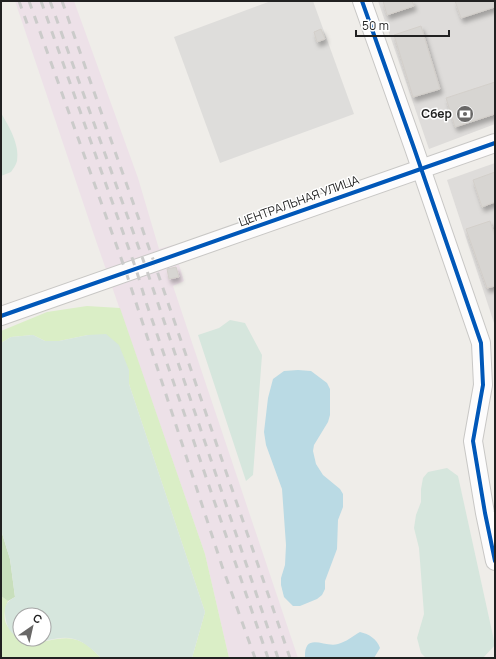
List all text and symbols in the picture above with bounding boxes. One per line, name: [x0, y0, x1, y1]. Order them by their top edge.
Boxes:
scale bar: [356, 12, 449, 38]
text: 50 m: [362, 17, 389, 34]
bank icon: Сбер: [455, 104, 475, 124]
place label: Сбер: [421, 105, 452, 122]
street label: ЦЕНТРАЛЬНАЯ УЛИЦА: [236, 171, 362, 230]
north arrow: [12, 607, 52, 647]
text: С: [30, 610, 45, 627]

